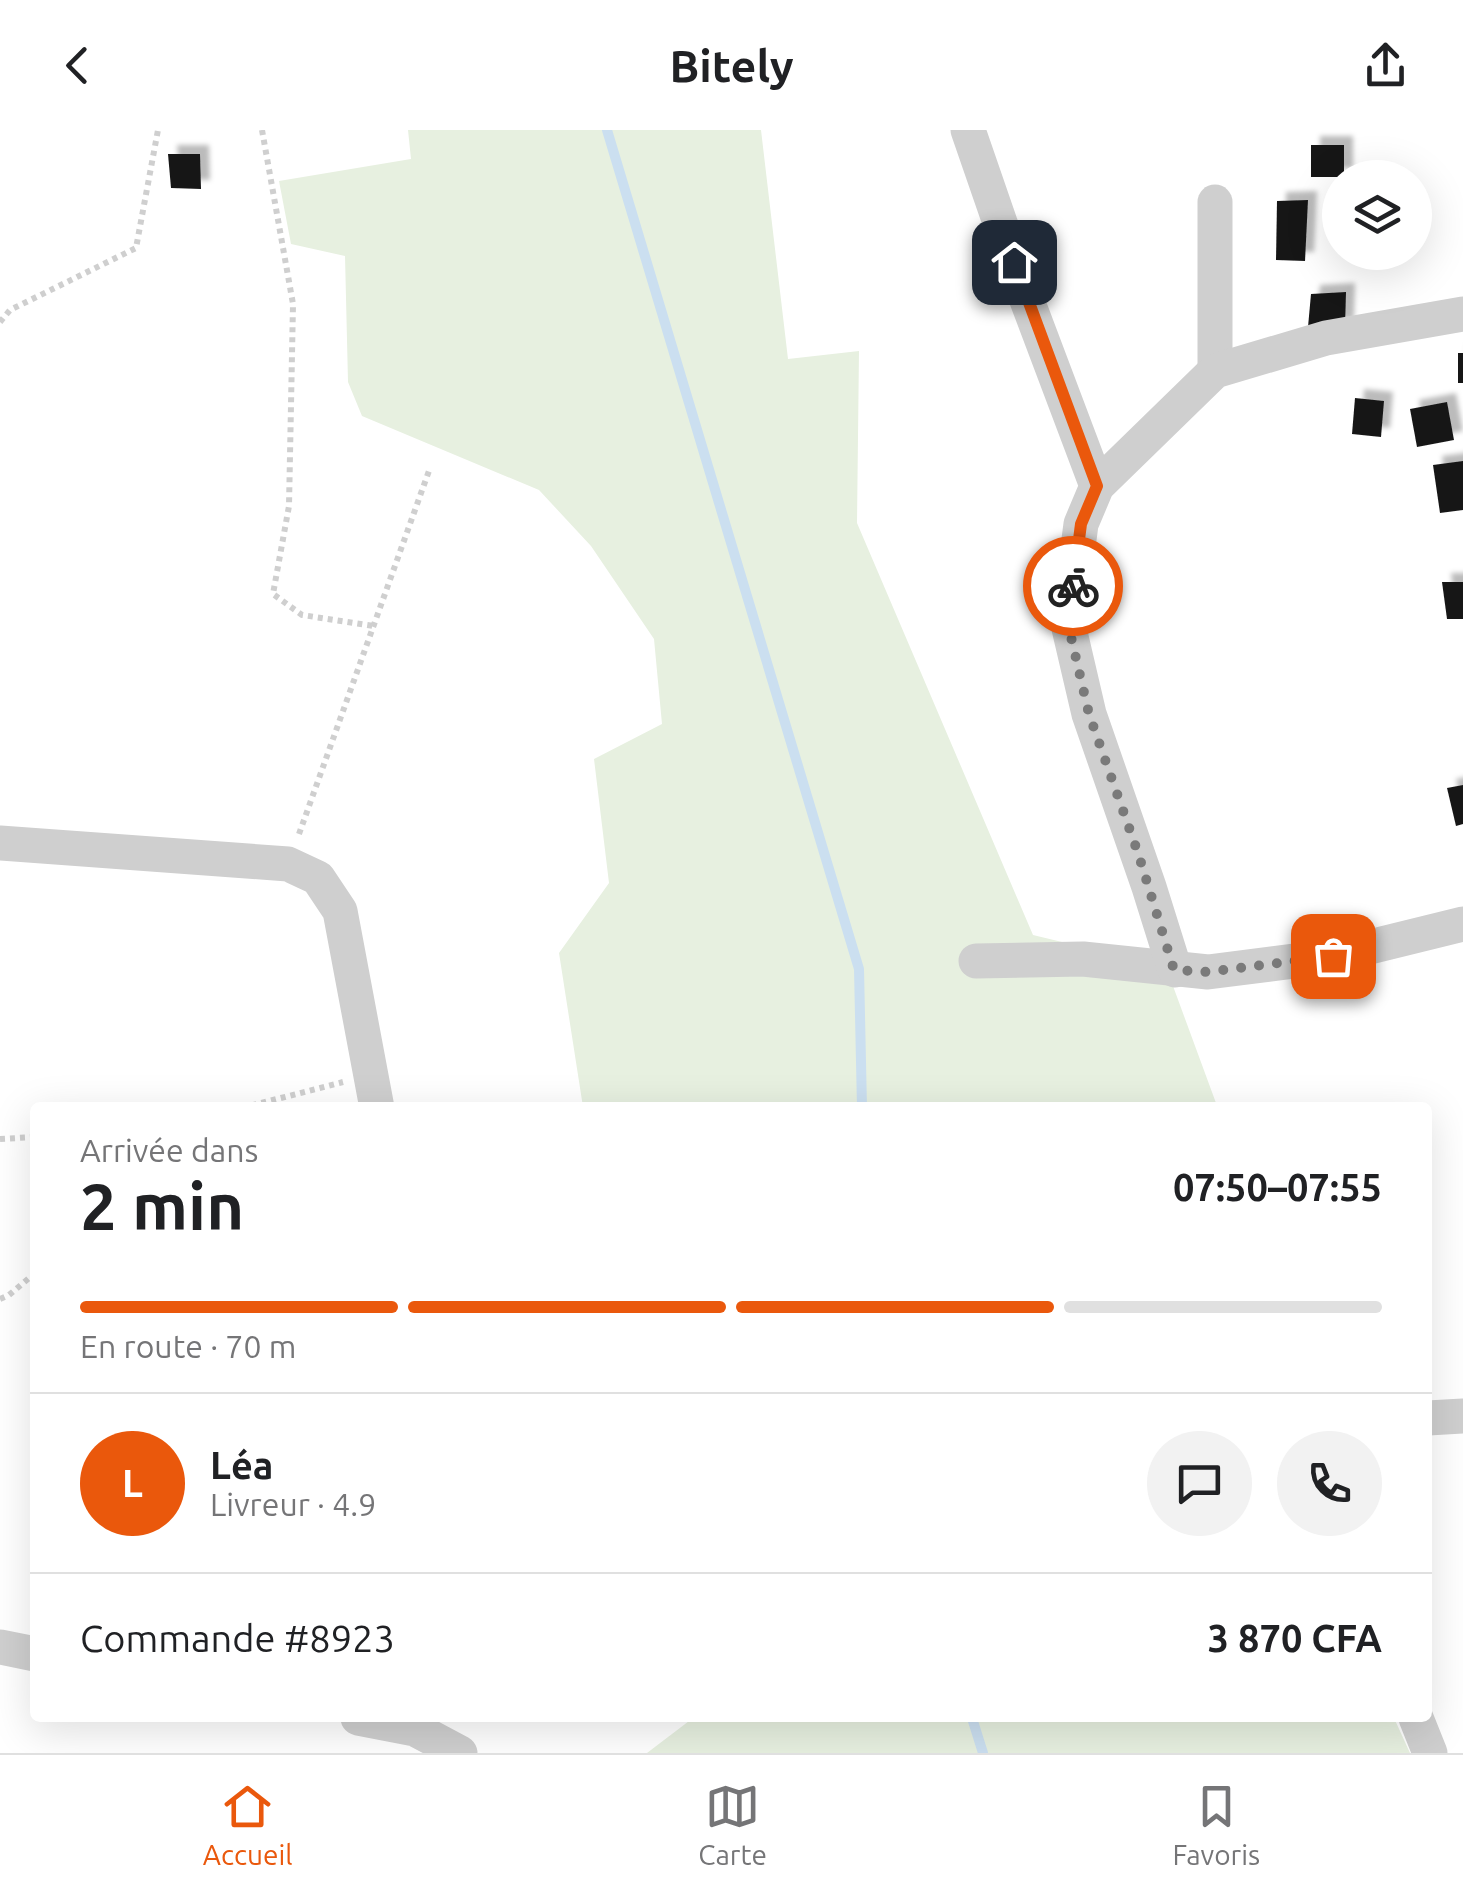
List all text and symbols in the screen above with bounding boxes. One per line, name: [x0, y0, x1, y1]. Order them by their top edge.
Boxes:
icon: back: [50, 38, 105, 93]
icon: share: [1358, 38, 1413, 93]
text: Bitely: [669, 40, 794, 91]
map controls: [1322, 160, 1432, 270]
button: layers: [1322, 160, 1432, 270]
pin: [972, 220, 1057, 305]
icon: home: [987, 235, 1042, 290]
courier: [1023, 536, 1123, 636]
icon: bike: [1046, 559, 1101, 614]
pin: [1291, 914, 1376, 999]
icon: bag: [1306, 929, 1361, 984]
text: Arrivée dans: [80, 1132, 258, 1168]
text: 07:50–07:55: [1173, 1166, 1382, 1208]
text: 2 min: [80, 1169, 244, 1242]
text: En route · 70 m: [80, 1328, 296, 1364]
button: chat: [1147, 1431, 1252, 1536]
button: phone: [1277, 1431, 1382, 1536]
text: Léa: [210, 1444, 273, 1486]
text: L: [122, 1462, 143, 1504]
text: Livreur · 4.9: [210, 1486, 376, 1522]
text: Commande #8923: [80, 1617, 395, 1659]
text: 3 870 CFA: [1208, 1617, 1382, 1659]
tab: Accueil: [203, 1779, 293, 1870]
tab: Carte: [698, 1779, 767, 1870]
tab: Favoris: [1173, 1779, 1260, 1870]

